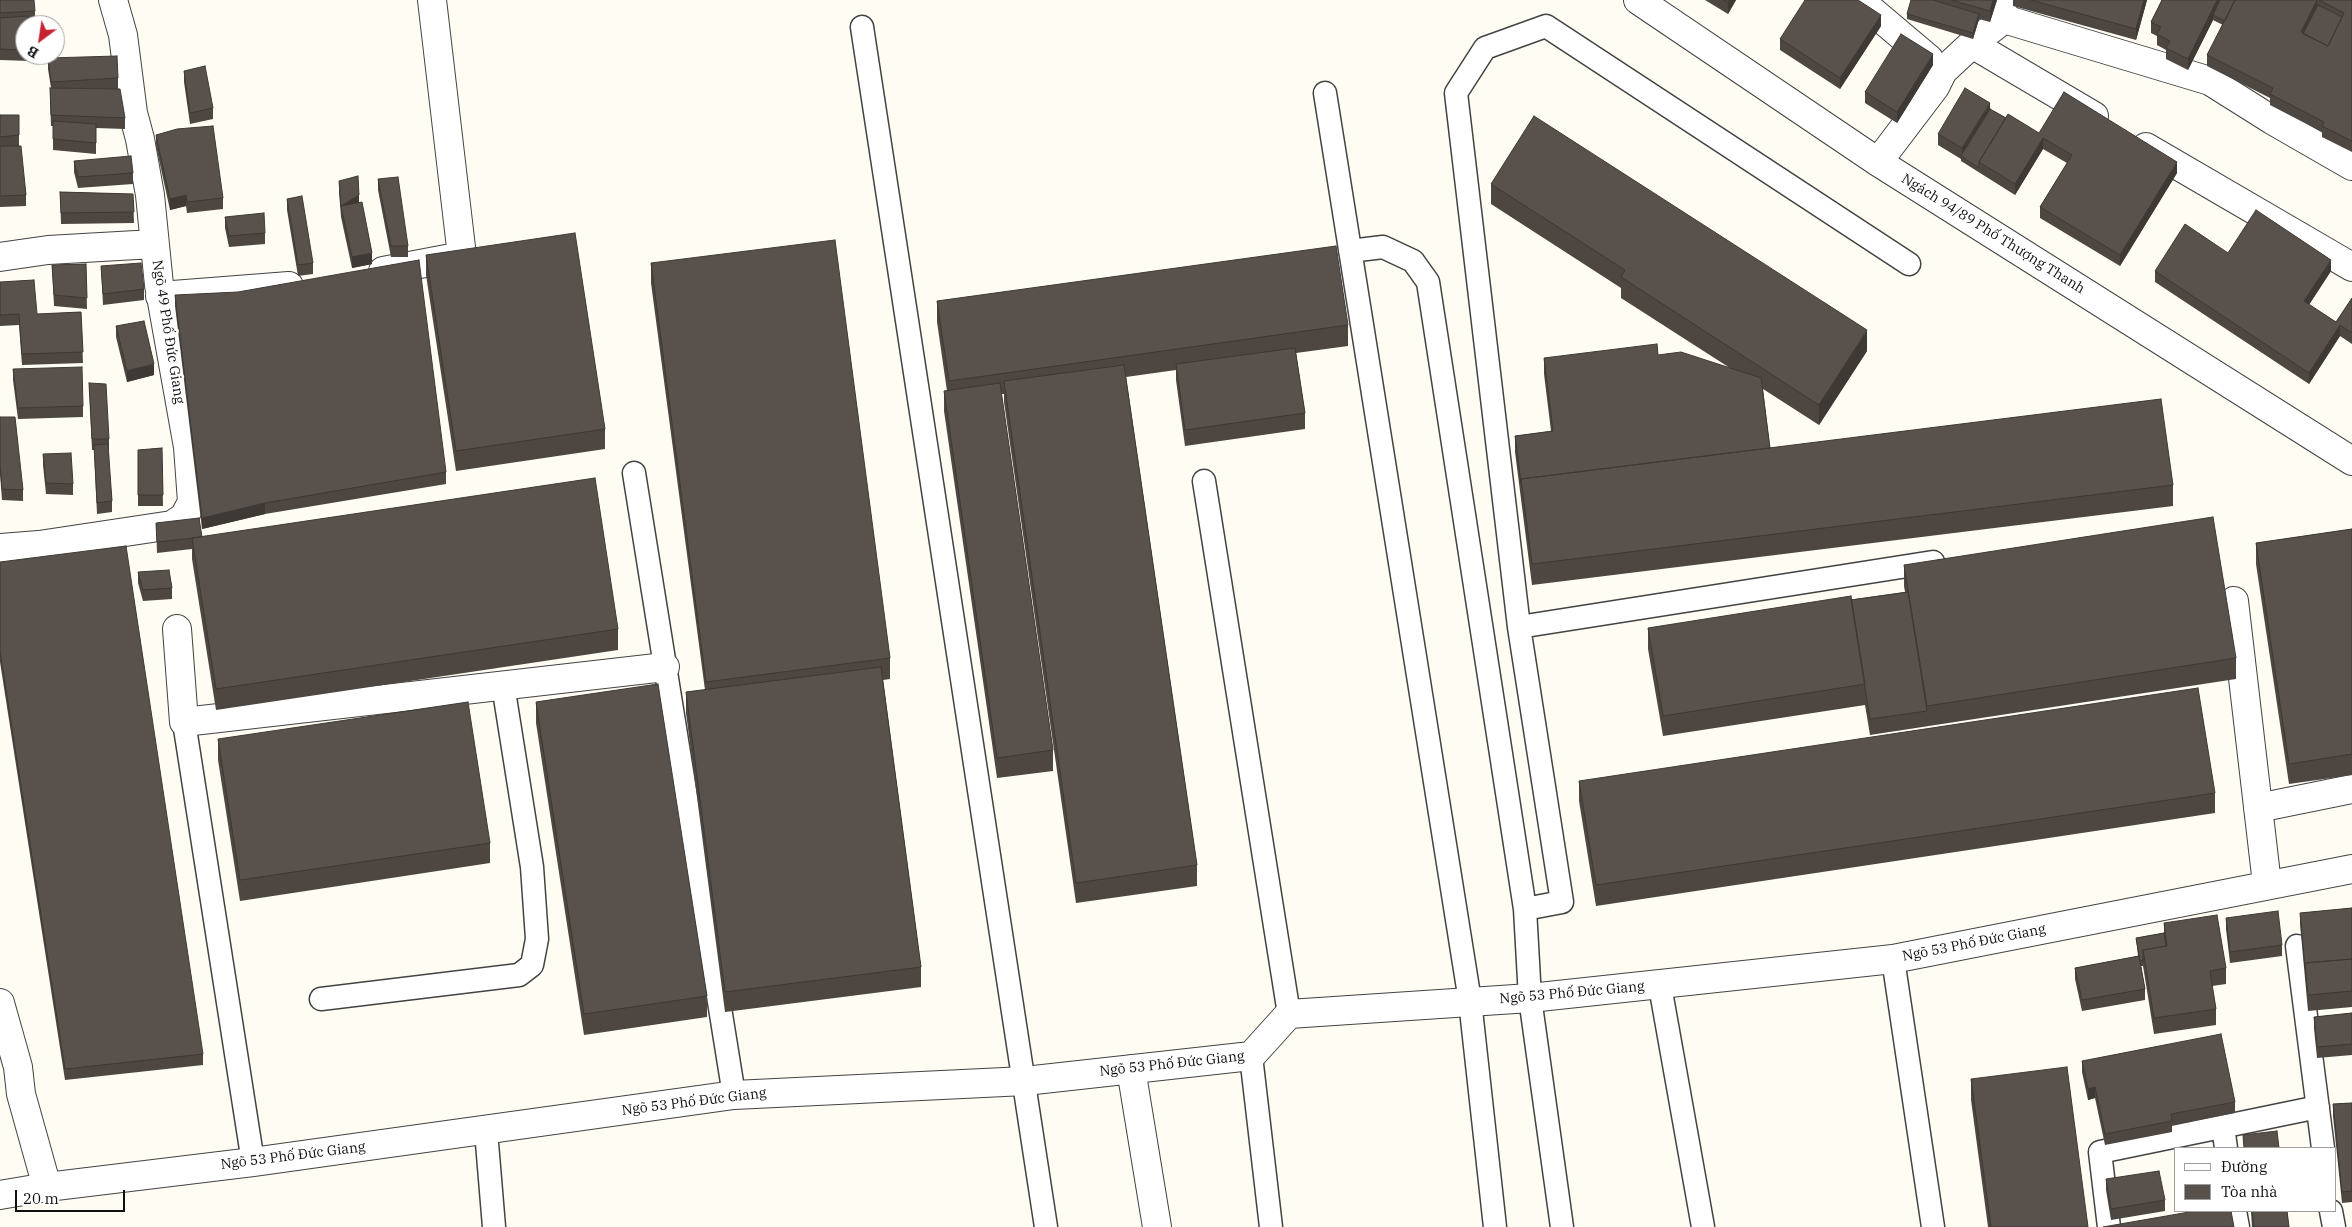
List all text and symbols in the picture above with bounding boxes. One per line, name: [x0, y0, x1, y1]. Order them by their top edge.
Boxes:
north arrow: [15, 15, 65, 65]
text: B: [24, 42, 42, 62]
street label: Ngách 94/89 Phố Thượng Thanh: [1898, 170, 2088, 298]
street label: Ngõ 49 Phố Đức Giang: [148, 259, 188, 405]
street label: Ngõ 53 Phố Đức Giang: [1901, 921, 2047, 965]
street label: Ngõ 53 Phố Đức Giang: [1499, 978, 1645, 1008]
street label: Ngõ 53 Phố Đức Giang: [1099, 1048, 1245, 1080]
street label: Ngõ 53 Phố Đức Giang: [621, 1085, 767, 1119]
street label: Ngõ 53 Phố Đức Giang: [220, 1139, 366, 1173]
legend: [2174, 1147, 2337, 1212]
text: Đường: [2221, 1157, 2267, 1176]
scale bar: [18, 1180, 128, 1212]
text: Tòa nhà: [2221, 1182, 2278, 1201]
text: 20 m: [23, 1189, 59, 1208]

